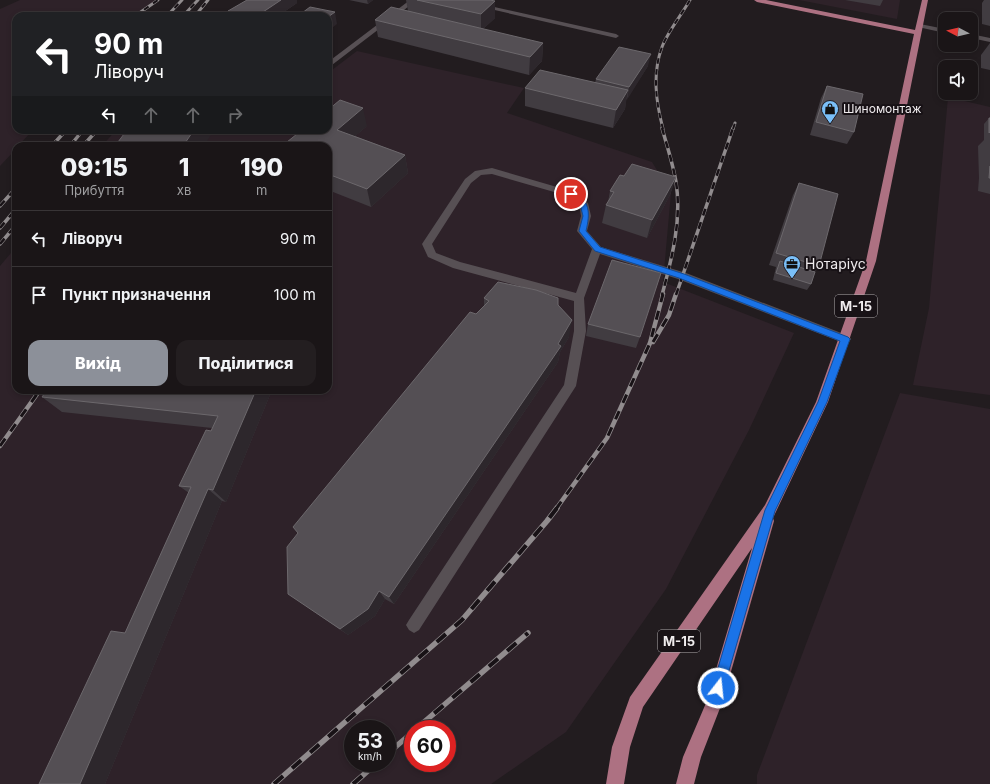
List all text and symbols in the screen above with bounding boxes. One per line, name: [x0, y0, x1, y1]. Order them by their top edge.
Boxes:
north arrow: [938, 12, 978, 52]
map controls: [938, 12, 978, 100]
text: 90 m: [94, 27, 163, 61]
icon: left: [28, 28, 80, 80]
button: sound: [938, 60, 978, 100]
text: Ліворуч: [94, 61, 164, 82]
shop icon: Шиномонтаж: [820, 99, 840, 124]
place label: Шиномонтаж: [843, 101, 922, 116]
icon: left: [98, 104, 120, 126]
icon: ahead: [140, 104, 162, 126]
icon: ahead: [182, 104, 204, 126]
icon: right: [224, 104, 246, 126]
text: 09:15: [61, 153, 128, 182]
text: 1: [179, 153, 189, 182]
text: 190: [240, 153, 283, 182]
pin: [554, 177, 588, 211]
text: Прибуття: [64, 182, 124, 198]
text: хв: [177, 182, 191, 198]
text: m: [256, 182, 267, 198]
icon: arrive: [560, 183, 582, 205]
icon: left: [28, 228, 50, 250]
text: Ліворуч: [62, 229, 122, 248]
text: 90 m: [280, 229, 316, 248]
office icon: Нотаріус: [782, 254, 802, 279]
place label: Нотаріус: [805, 255, 866, 272]
icon: arrive: [28, 284, 50, 306]
text: Пункт призначення: [62, 285, 211, 304]
text: 100 m: [274, 285, 316, 304]
road number: М-15: [835, 295, 877, 317]
button: Вихід: [28, 340, 168, 386]
button: Поділитися: [176, 340, 316, 386]
road number: М-15: [658, 630, 700, 652]
position arrow: [697, 667, 739, 709]
speed limit sign: 60: [404, 720, 456, 772]
text: 53: [357, 729, 383, 753]
text: km/h: [358, 750, 382, 762]

